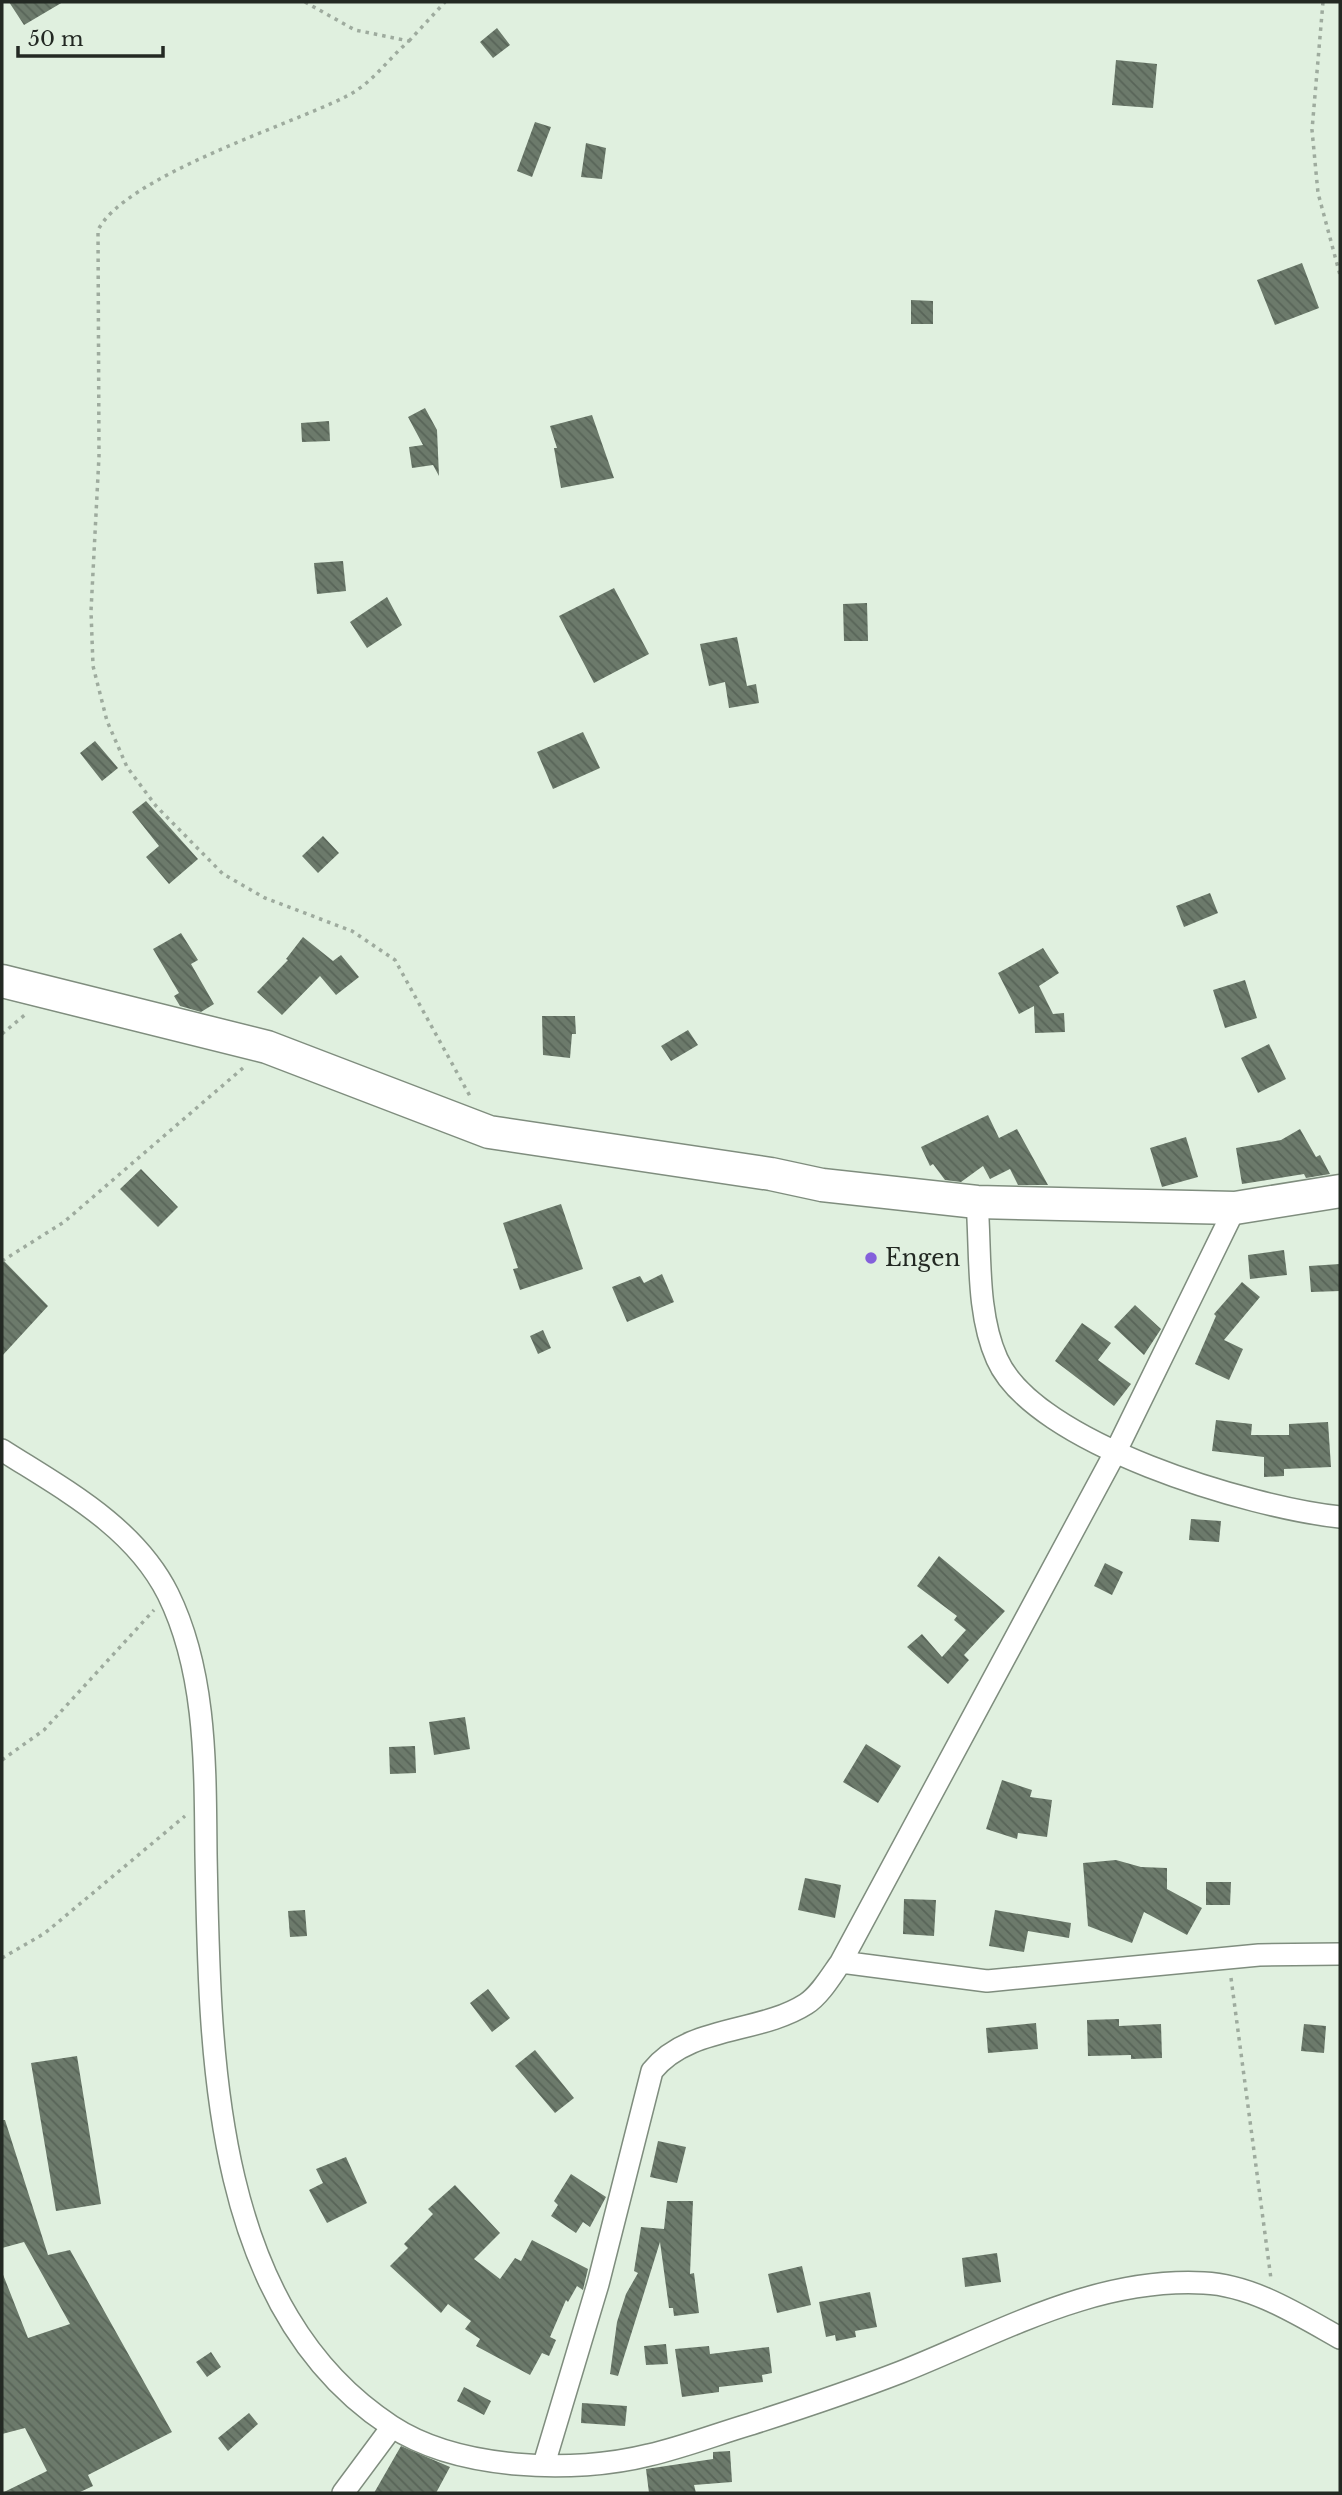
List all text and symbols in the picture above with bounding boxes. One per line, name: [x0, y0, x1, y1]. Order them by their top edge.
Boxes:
scale bar: [18, 14, 163, 58]
text: 50 m: [28, 26, 84, 52]
place label: Engen: [885, 1244, 960, 1272]
marker: Engen: [863, 1250, 879, 1266]

